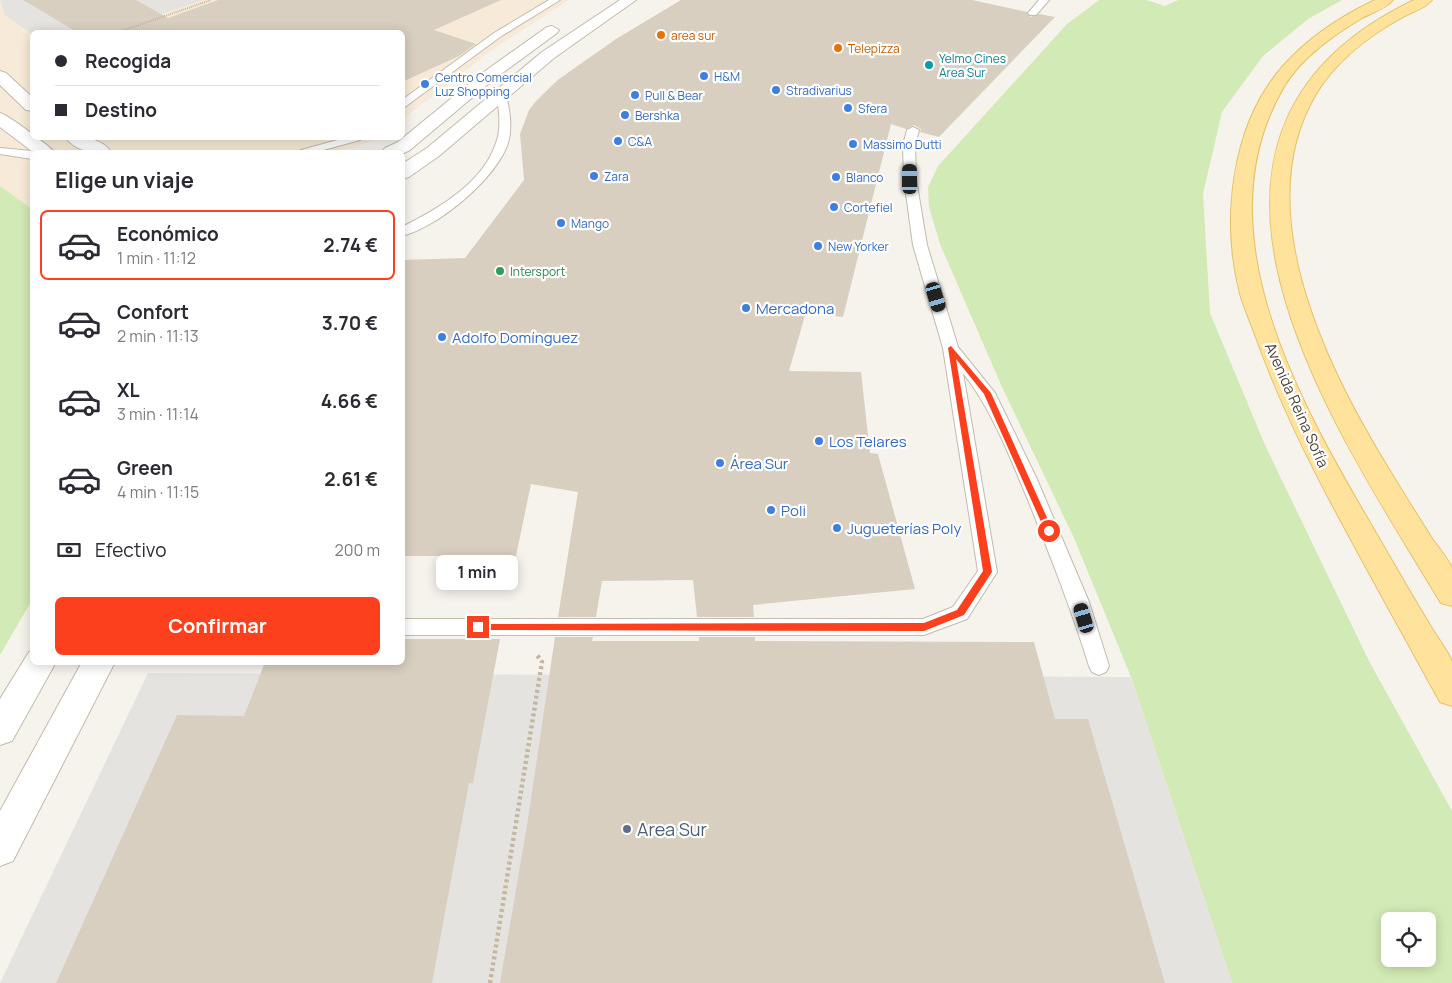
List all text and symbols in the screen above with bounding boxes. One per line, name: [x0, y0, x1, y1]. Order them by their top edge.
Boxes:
place label: area sur: [671, 27, 716, 44]
marker: area sur: [655, 29, 667, 41]
place label: Telepizza: [848, 40, 900, 57]
marker: Telepizza: [832, 42, 844, 54]
text: Recogida: [85, 48, 171, 74]
place label: Yelmo Cines Area Sur: [939, 50, 1006, 81]
marker: Yelmo Cines Area Sur: [923, 59, 935, 71]
place label: H&M: [714, 68, 740, 85]
place label: Centro Comercial Luz Shopping: [435, 69, 532, 100]
marker: H&M: [698, 70, 710, 82]
marker: Centro Comercial Luz Shopping: [419, 78, 431, 90]
place label: Stradivarius: [786, 82, 852, 99]
marker: Stradivarius: [770, 84, 782, 96]
place label: Pull & Bear: [645, 87, 704, 104]
marker: Pull & Bear: [629, 89, 641, 101]
text: Destino: [85, 97, 157, 123]
place label: Sfera: [858, 100, 887, 117]
marker: Sfera: [842, 102, 854, 114]
place label: Bershka: [635, 107, 680, 124]
marker: Bershka: [619, 109, 631, 121]
place label: C&A: [628, 133, 652, 150]
marker: C&A: [612, 135, 624, 147]
place label: Massimo Dutti: [863, 136, 942, 153]
marker: Massimo Dutti: [847, 138, 859, 150]
car: [902, 164, 917, 194]
text: Elige un viaje: [55, 165, 194, 195]
place label: Zara: [604, 168, 629, 185]
place label: Blanco: [846, 169, 883, 186]
marker: Zara: [588, 170, 600, 182]
marker: Blanco: [830, 171, 842, 183]
place label: Cortefiel: [844, 199, 893, 216]
marker: Cortefiel: [828, 201, 840, 213]
place label: Mango: [571, 215, 609, 232]
marker: Mango: [555, 217, 567, 229]
text: Económico: [117, 221, 219, 247]
icon: car: [57, 223, 102, 268]
text: 2.74 €: [323, 232, 378, 258]
place label: New Yorker: [828, 238, 890, 255]
marker: New Yorker: [812, 240, 824, 252]
text: 1 min · 11:12: [117, 247, 196, 269]
place label: Intersport: [510, 263, 565, 280]
marker: Intersport: [494, 265, 506, 277]
car: [924, 280, 947, 314]
place label: Mercadona: [756, 298, 834, 319]
text: Confort: [117, 299, 189, 325]
icon: car: [57, 301, 102, 346]
marker: Mercadona: [740, 302, 752, 314]
text: 3.70 €: [322, 310, 378, 336]
text: 2 min · 11:13: [117, 325, 199, 347]
place label: Adolfo Domínguez: [452, 327, 578, 348]
marker: Adolfo Domínguez: [436, 331, 448, 343]
street label: Avenida Reina Sofía: [1260, 339, 1334, 471]
text: XL: [117, 377, 140, 403]
icon: car: [57, 379, 102, 424]
text: 4.66 €: [321, 388, 378, 414]
text: 3 min · 11:14: [117, 403, 199, 425]
place label: Los Telares: [829, 431, 907, 452]
marker: Los Telares: [813, 435, 825, 447]
place label: Área Sur: [730, 453, 789, 474]
text: Green: [117, 455, 173, 481]
icon: car: [57, 457, 102, 502]
marker: Área Sur: [714, 457, 726, 469]
text: 2.61 €: [324, 466, 378, 492]
text: 4 min · 11:15: [117, 481, 199, 503]
place label: Poli: [781, 500, 806, 521]
marker: Poli: [765, 504, 777, 516]
place label: Jugueterías Poly: [847, 518, 961, 539]
route start: [1038, 520, 1060, 542]
marker: Jugueterías Poly: [831, 522, 843, 534]
icon: cash: [55, 536, 83, 564]
text: Efectivo: [95, 537, 166, 563]
text: 200 m: [335, 539, 380, 561]
callout: 1 min: [437, 554, 519, 590]
text: 1 min: [457, 561, 497, 583]
button: Confirmar: [55, 597, 380, 655]
car: [1072, 601, 1095, 635]
route end: [467, 616, 489, 638]
place label: Area Sur: [637, 817, 707, 841]
marker: Area Sur: [621, 823, 633, 835]
map controls: [1381, 912, 1436, 967]
button: locate: [1381, 912, 1436, 967]

